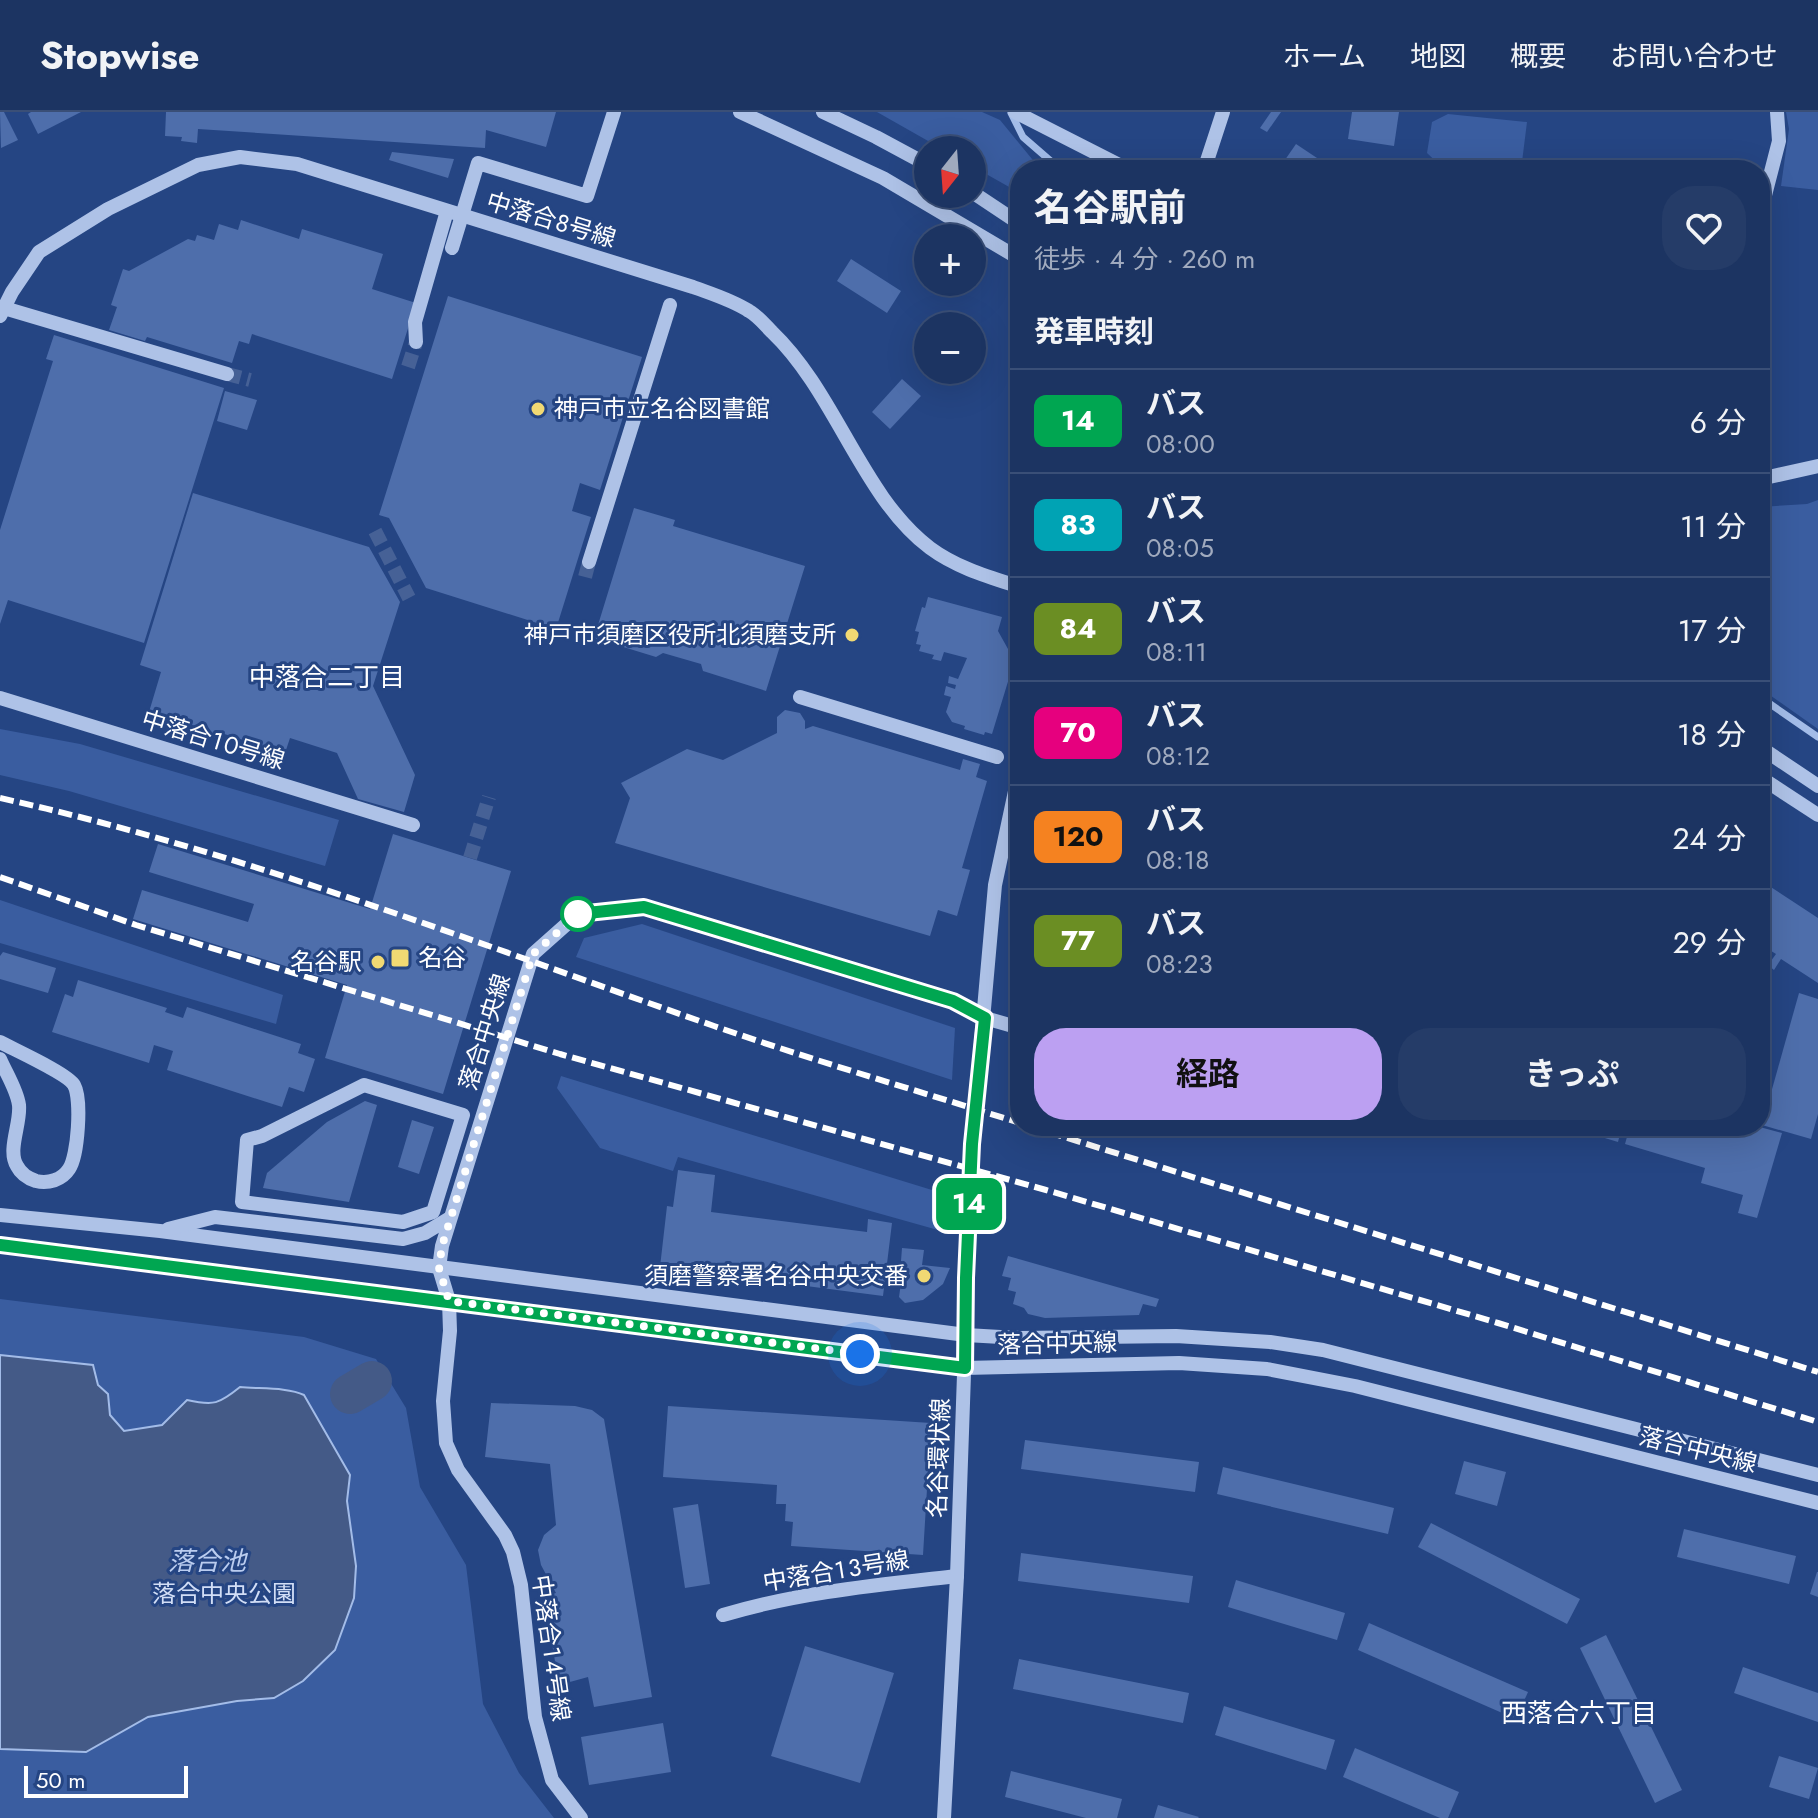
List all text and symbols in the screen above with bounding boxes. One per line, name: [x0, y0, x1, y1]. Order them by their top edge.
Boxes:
text: Stopwise: [40, 28, 200, 83]
text: ホーム: [1283, 36, 1366, 77]
text: 地図: [1410, 36, 1466, 77]
text: 概要: [1510, 36, 1566, 77]
text: お問い合わせ: [1610, 36, 1778, 77]
north arrow: [914, 136, 986, 208]
map controls: [914, 136, 986, 384]
text: 名谷駅前: [1034, 180, 1186, 235]
street label: 中落合８号線: [482, 183, 620, 256]
button: heart: [1662, 186, 1746, 270]
button: +: [914, 224, 986, 296]
text: 徒歩 · 4 分 · 260 m: [1034, 240, 1255, 278]
text: 発車時刻: [1034, 310, 1154, 353]
button: −: [914, 312, 986, 384]
text: バス: [1146, 382, 1206, 425]
place label: 神戸市立名谷図書館: [554, 391, 770, 426]
marker: 神戸市立名谷図書館: [529, 400, 547, 418]
text: 14: [1061, 400, 1095, 441]
text: 6 分: [1690, 401, 1746, 444]
text: 08:00: [1146, 425, 1215, 463]
text: バス: [1146, 486, 1206, 529]
text: 83: [1061, 504, 1095, 545]
text: 11 分: [1680, 505, 1746, 548]
text: 08:05: [1146, 529, 1214, 567]
text: バス: [1146, 590, 1206, 633]
text: 84: [1059, 608, 1097, 649]
text: 17 分: [1678, 609, 1746, 652]
place label: 神戸市須磨区役所北須磨支所: [524, 617, 836, 652]
marker: 神戸市須磨区役所北須磨支所: [843, 626, 861, 644]
text: 08:11: [1146, 633, 1207, 671]
district label: 中落合二丁目: [249, 658, 405, 696]
text: バス: [1146, 694, 1206, 737]
street label: 中落合１０号線: [137, 701, 289, 778]
text: 70: [1060, 712, 1096, 753]
text: 18 分: [1677, 713, 1746, 756]
text: 08:12: [1146, 737, 1210, 775]
text: バス: [1146, 798, 1206, 841]
text: 120: [1052, 816, 1104, 857]
text: 24 分: [1672, 817, 1746, 860]
text: 08:18: [1146, 841, 1210, 879]
unlabelled marker: [561, 897, 595, 931]
text: バス: [1146, 902, 1206, 945]
text: 77: [1061, 920, 1095, 961]
text: 29 分: [1673, 921, 1746, 964]
place label: 名谷: [418, 940, 466, 975]
place label: 名谷駅: [290, 944, 362, 979]
text: 08:23: [1146, 945, 1213, 983]
marker: 名谷: [389, 947, 411, 969]
marker: 名谷駅: [369, 953, 387, 971]
street label: 落合中央線: [450, 969, 519, 1094]
button: 経路: [1034, 1028, 1382, 1120]
button: きっぷ: [1398, 1028, 1746, 1120]
line badge: 14: [933, 1178, 1005, 1230]
text: 14: [952, 1183, 986, 1224]
place label: 須磨警察署名谷中央交番: [644, 1258, 908, 1293]
marker: 須磨警察署名谷中央交番: [915, 1267, 933, 1285]
street label: 落合中央線: [997, 1325, 1117, 1362]
your location: [840, 1334, 880, 1374]
street label: 名谷環状線: [919, 1397, 958, 1519]
street label: 落合中央線: [1636, 1418, 1761, 1481]
water label: 落合池: [168, 1542, 249, 1580]
street label: 中落合１３号線: [760, 1542, 912, 1599]
street label: 中落合１４号線: [524, 1572, 579, 1724]
park label: 落合中央公園: [152, 1576, 296, 1611]
district label: 西落合六丁目: [1501, 1694, 1657, 1732]
scale bar: [24, 1762, 188, 1798]
text: 50 m: [36, 1764, 85, 1796]

